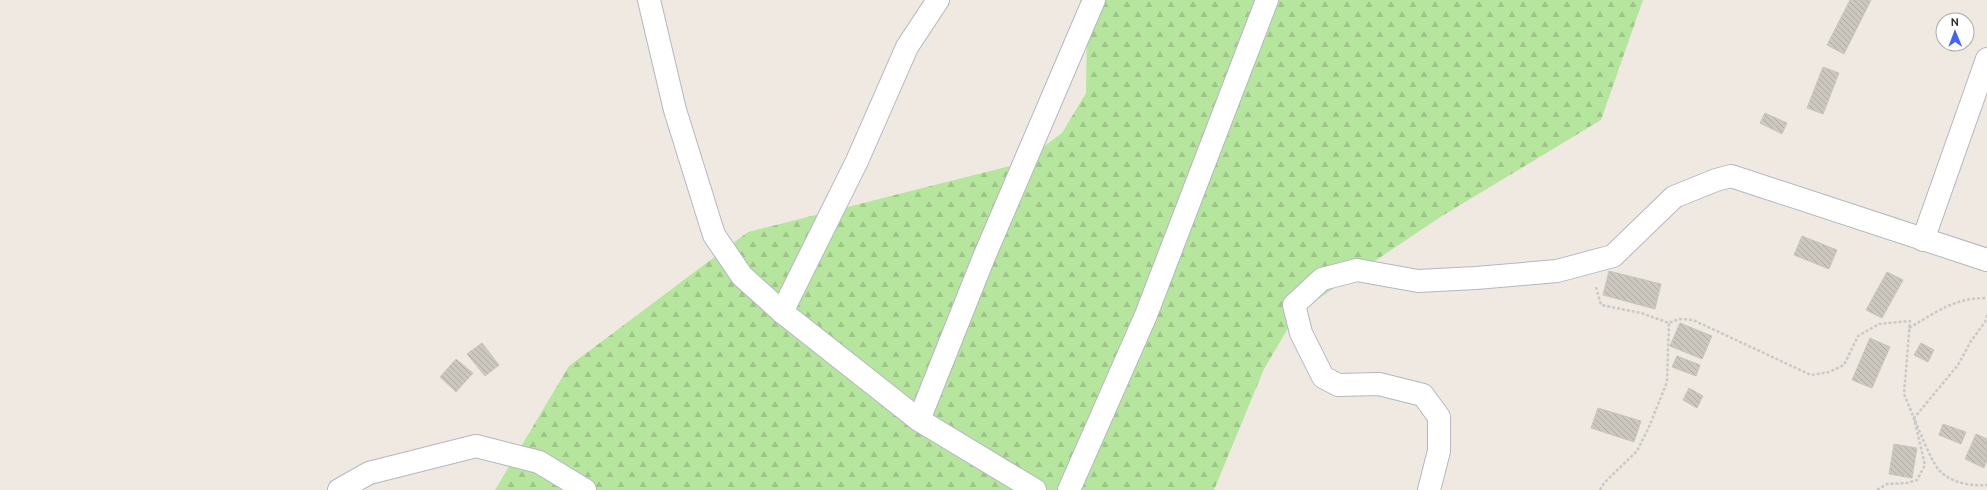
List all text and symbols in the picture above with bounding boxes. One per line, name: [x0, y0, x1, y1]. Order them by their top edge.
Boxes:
north arrow: [1935, 12, 1975, 52]
text: N: [1951, 16, 1959, 28]

